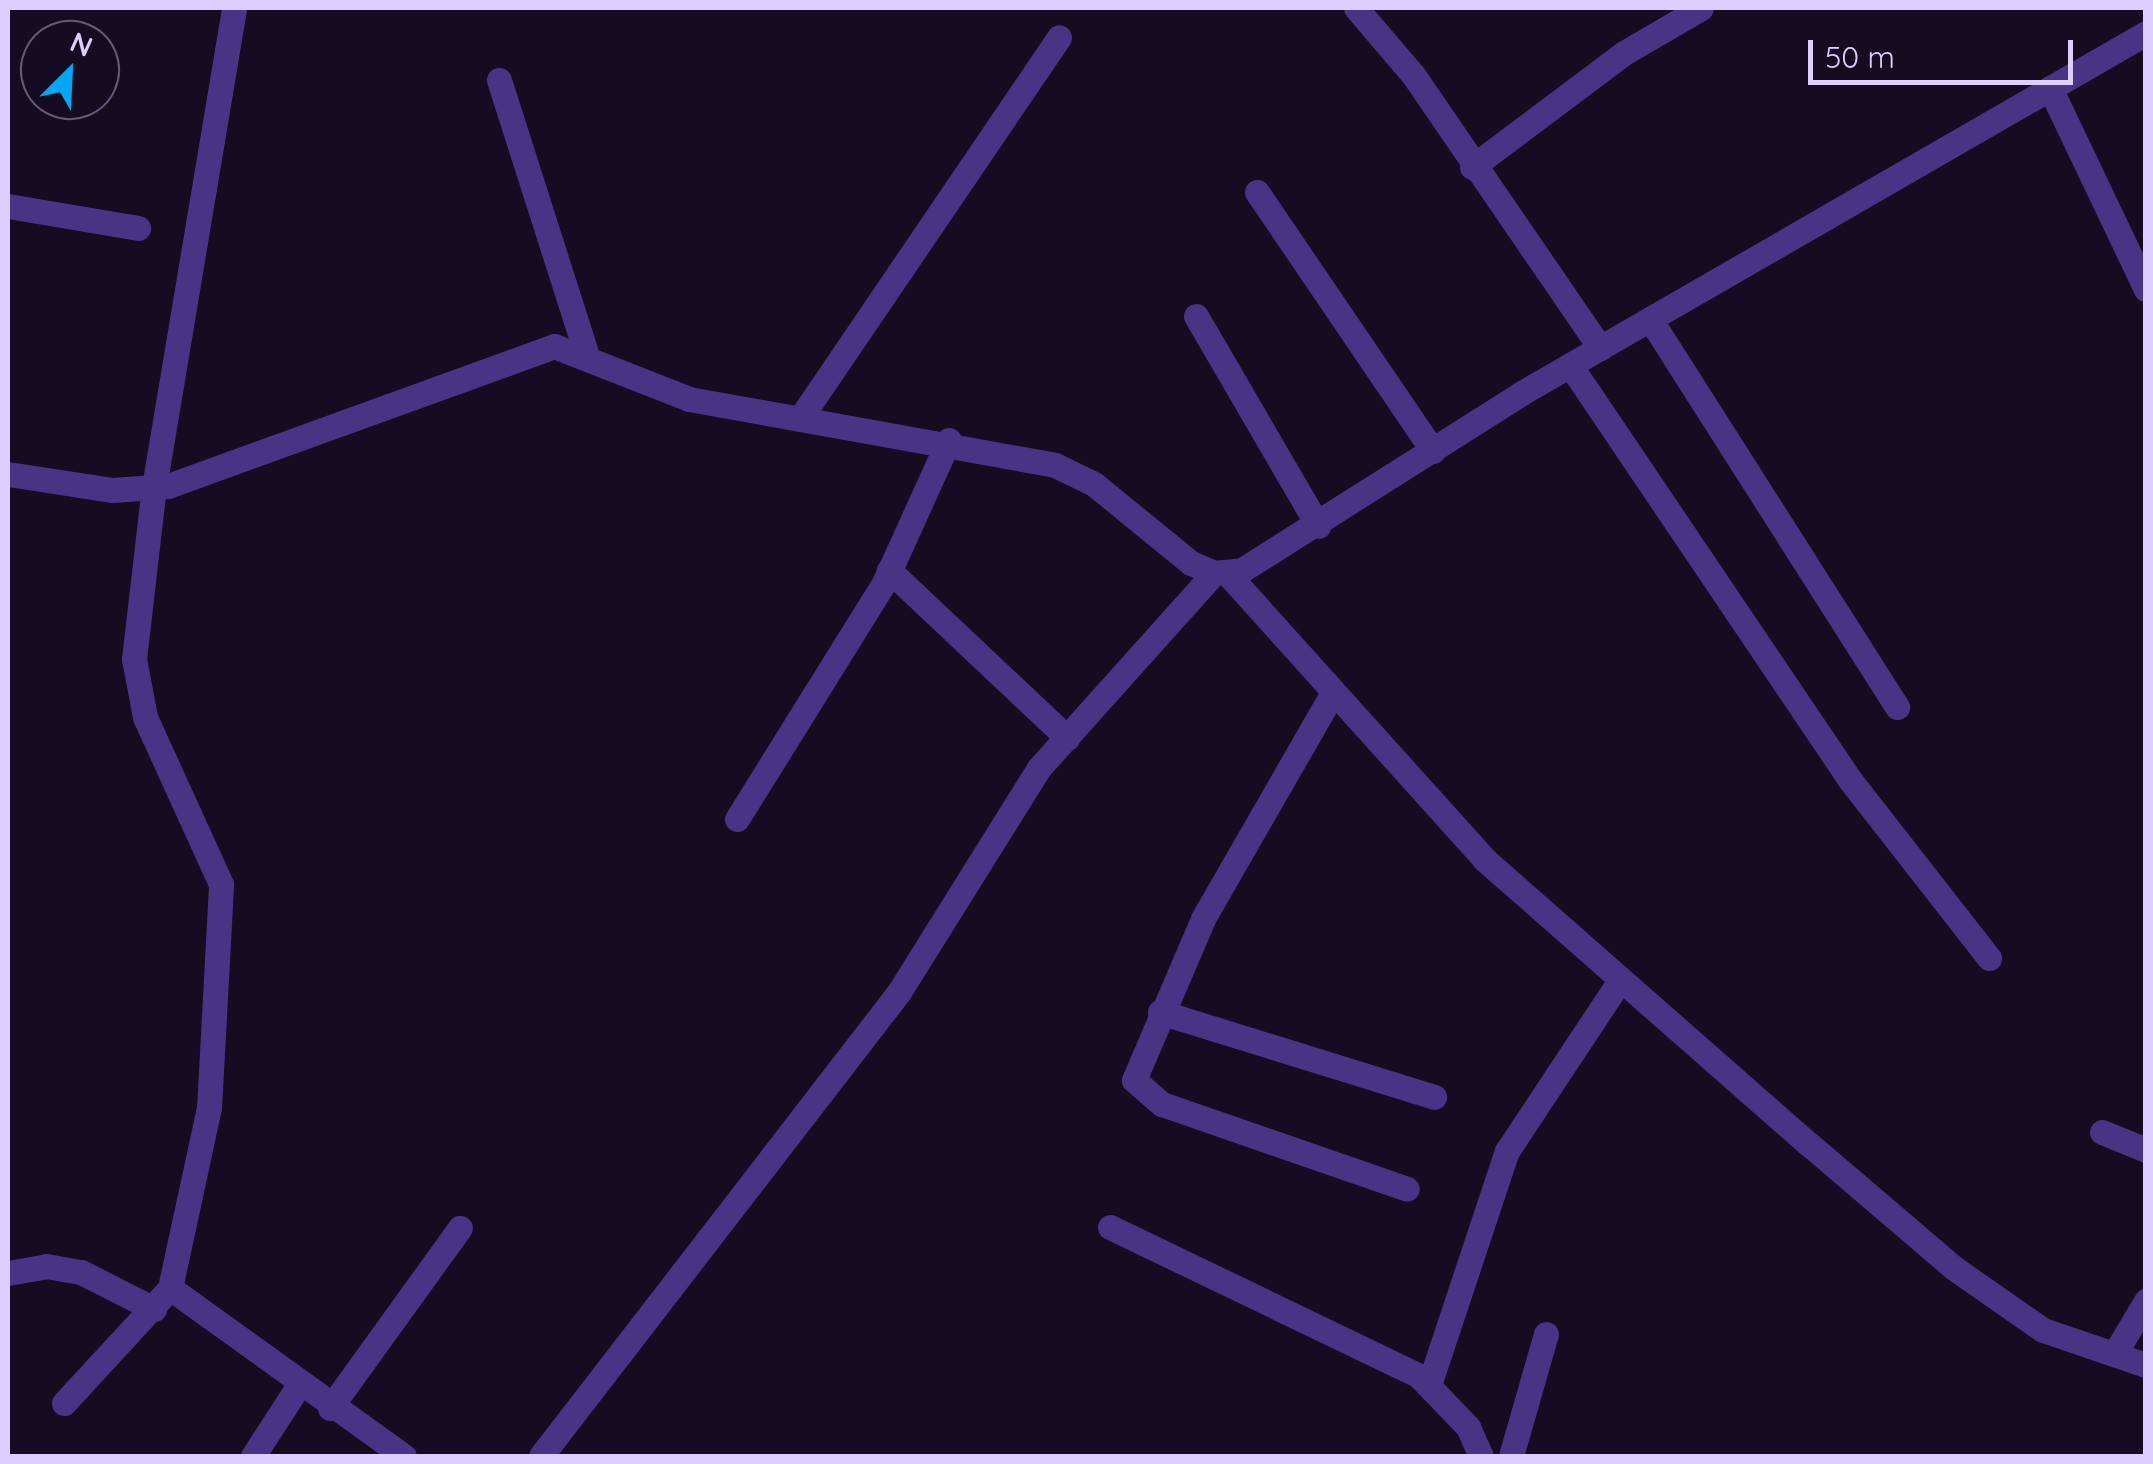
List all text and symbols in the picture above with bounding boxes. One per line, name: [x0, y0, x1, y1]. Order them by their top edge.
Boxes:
north arrow: [20, 20, 120, 120]
scale bar: [1813, 20, 2078, 82]
text: N: [65, 24, 98, 64]
text: 50 m: [1825, 38, 1895, 76]

